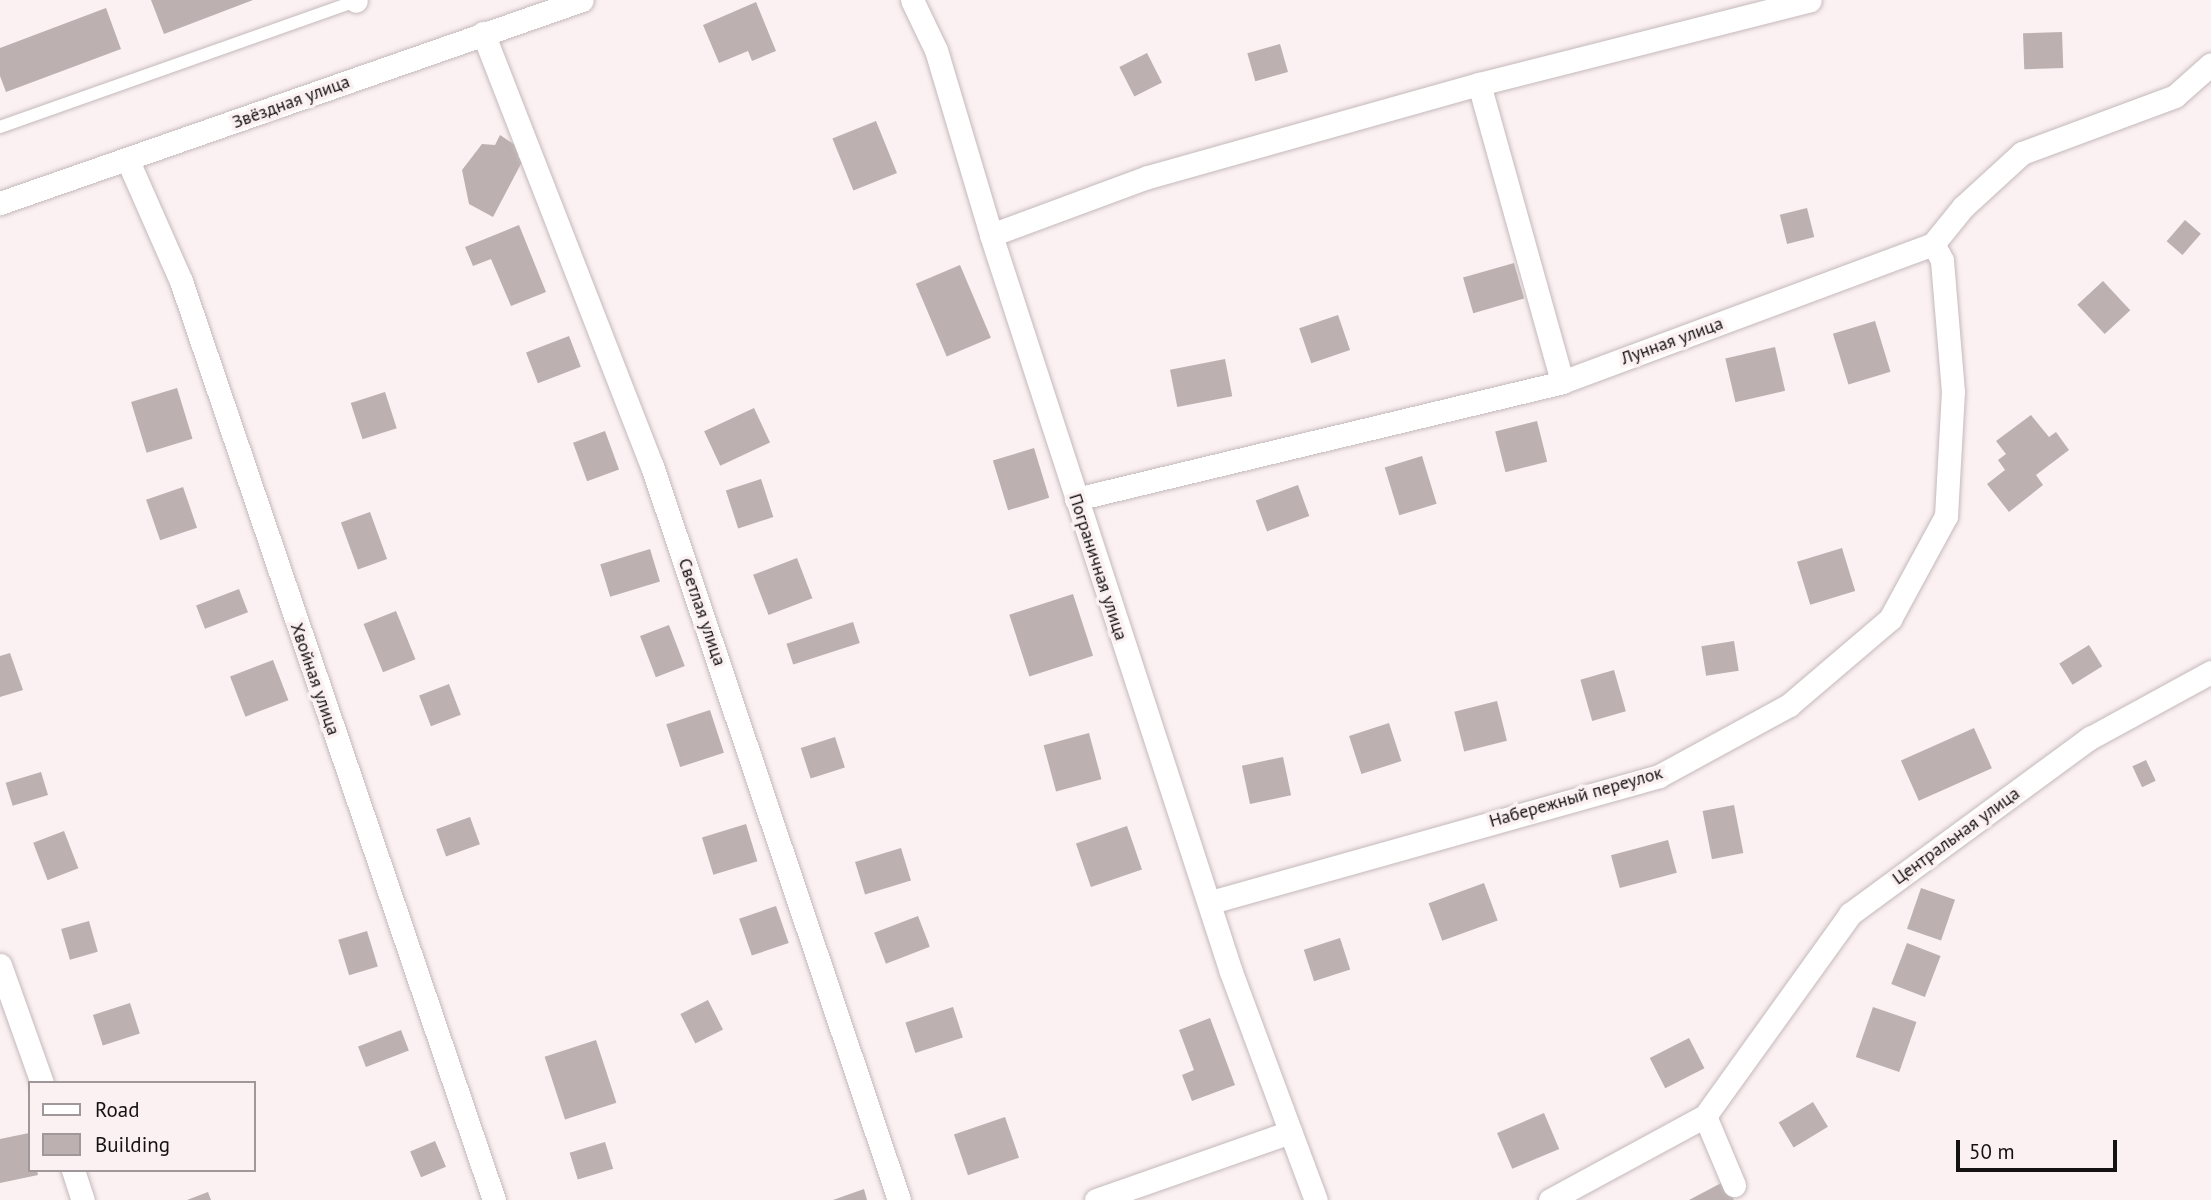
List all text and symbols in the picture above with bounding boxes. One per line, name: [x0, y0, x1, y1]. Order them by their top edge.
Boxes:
street label: Звёздная улица: [229, 71, 353, 133]
street label: Лунная улица: [1618, 313, 1726, 369]
street label: Пограничная улица: [1064, 491, 1132, 643]
street label: Светлая улица: [674, 555, 730, 669]
street label: Хвойная улица: [286, 620, 344, 738]
street label: Набережный переулок: [1487, 762, 1665, 832]
street label: Центральная улица: [1888, 783, 2024, 889]
legend: [28, 1081, 256, 1172]
text: Road: [95, 1096, 139, 1123]
scale bar: [1959, 1126, 2120, 1170]
text: Building: [95, 1131, 170, 1158]
text: 50 m: [1969, 1138, 2015, 1165]

